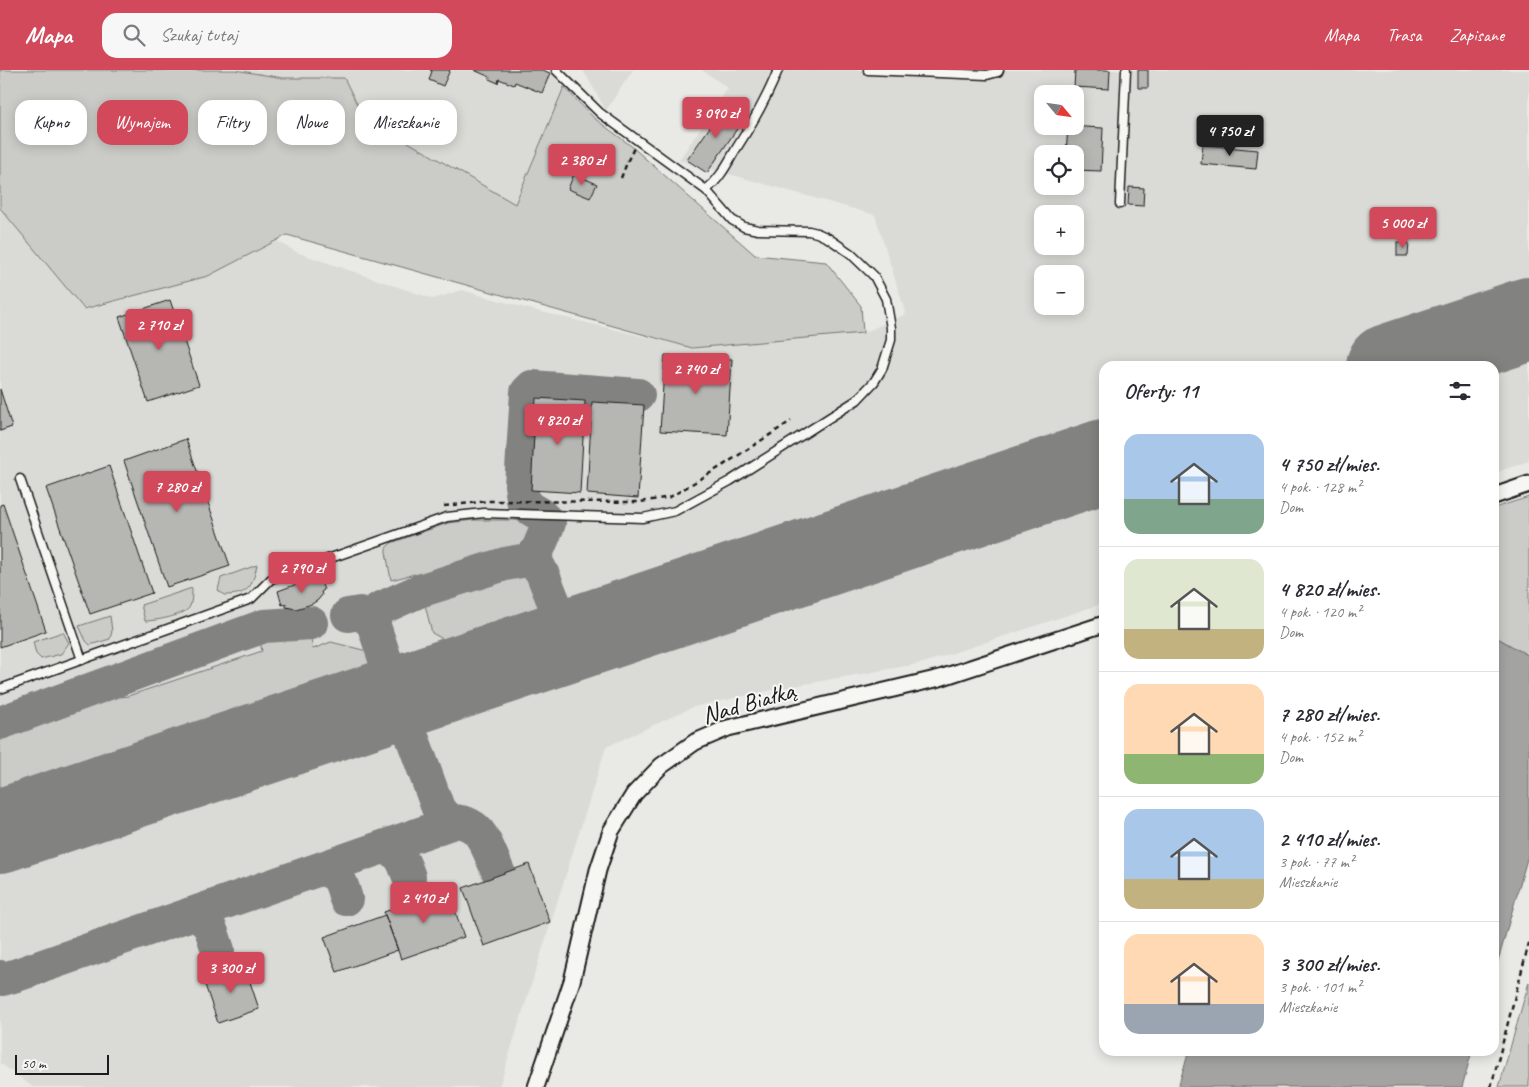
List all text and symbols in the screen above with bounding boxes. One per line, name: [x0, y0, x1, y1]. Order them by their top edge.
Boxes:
search box: [102, 13, 452, 58]
text: Mapa: [25, 20, 72, 50]
icon: search: [120, 21, 148, 49]
text: Szukaj tutaj: [160, 23, 238, 47]
text: Mapa: [1324, 24, 1359, 46]
text: Trasa: [1387, 24, 1421, 46]
text: Zapisane: [1449, 24, 1504, 46]
north arrow: [1034, 85, 1084, 135]
map controls: [1034, 85, 1084, 315]
pin: 3 090 zł: [664, 97, 768, 139]
chip: Kupno: [15, 100, 87, 145]
chip: Wynajem: [97, 100, 188, 145]
chip: Filtry: [198, 100, 267, 145]
chip: Nowe: [277, 100, 345, 145]
chip: Mieszkanie: [355, 100, 457, 145]
text: 3 090 zł: [694, 103, 739, 123]
pin: 4 750 zł: [1178, 114, 1282, 157]
text: 4 750 zł: [1208, 121, 1252, 141]
pin: 2 380 zł: [530, 144, 634, 186]
button: locate: [1034, 145, 1084, 195]
text: 2 380 zł: [559, 150, 605, 170]
button: +: [1034, 205, 1084, 255]
pin: 5 000 zł: [1351, 206, 1455, 249]
text: 5 000 zł: [1381, 213, 1425, 233]
button: −: [1034, 265, 1084, 315]
pin: 2 710 zł: [107, 308, 211, 351]
text: 2 710 zł: [136, 315, 182, 335]
pin: 2 740 zł: [644, 352, 748, 395]
text: 2 740 zł: [673, 359, 719, 379]
icon: filters: [1446, 377, 1474, 405]
text: Oferty: 11: [1124, 378, 1198, 404]
pin: 4 820 zł: [506, 404, 610, 446]
text: 4 820 zł: [535, 410, 581, 430]
text: 4 750 zł/mies.: [1279, 451, 1379, 477]
icon: home: [1164, 454, 1224, 514]
pin: 7 280 zł: [125, 470, 229, 513]
text: 7 280 zł: [154, 477, 200, 497]
text: 4 pok. · 128 m²: [1279, 477, 1361, 497]
text: Dom: [1279, 497, 1303, 517]
pin: 2 790 zł: [250, 552, 354, 594]
text: 2 790 zł: [280, 558, 324, 578]
text: 4 820 zł/mies.: [1279, 576, 1380, 602]
icon: home: [1164, 579, 1224, 639]
text: 4 pok. · 120 m²: [1279, 602, 1361, 622]
text: Dom: [1279, 622, 1303, 642]
street label: Nad Białką: [698, 674, 800, 731]
text: 7 280 zł/mies.: [1279, 701, 1380, 727]
icon: home: [1164, 704, 1224, 764]
text: 4 pok. · 152 m²: [1279, 727, 1361, 747]
text: Dom: [1279, 747, 1303, 767]
text: 2 410 zł/mies.: [1279, 826, 1380, 852]
icon: home: [1164, 829, 1224, 889]
text: 3 pok. · 77 m²: [1279, 852, 1354, 872]
text: Mieszkanie: [1279, 872, 1337, 892]
pin: 2 410 zł: [372, 882, 476, 924]
text: 2 410 zł: [401, 888, 447, 908]
text: 3 300 zł/mies.: [1279, 951, 1380, 977]
pin: 3 300 zł: [179, 952, 283, 994]
icon: home: [1164, 954, 1224, 1014]
text: 3 300 zł: [208, 958, 254, 978]
text: 3 pok. · 101 m²: [1279, 977, 1361, 997]
text: Mieszkanie: [1279, 997, 1337, 1017]
scale bar: [15, 1052, 109, 1075]
text: 50 m: [22, 1055, 46, 1072]

